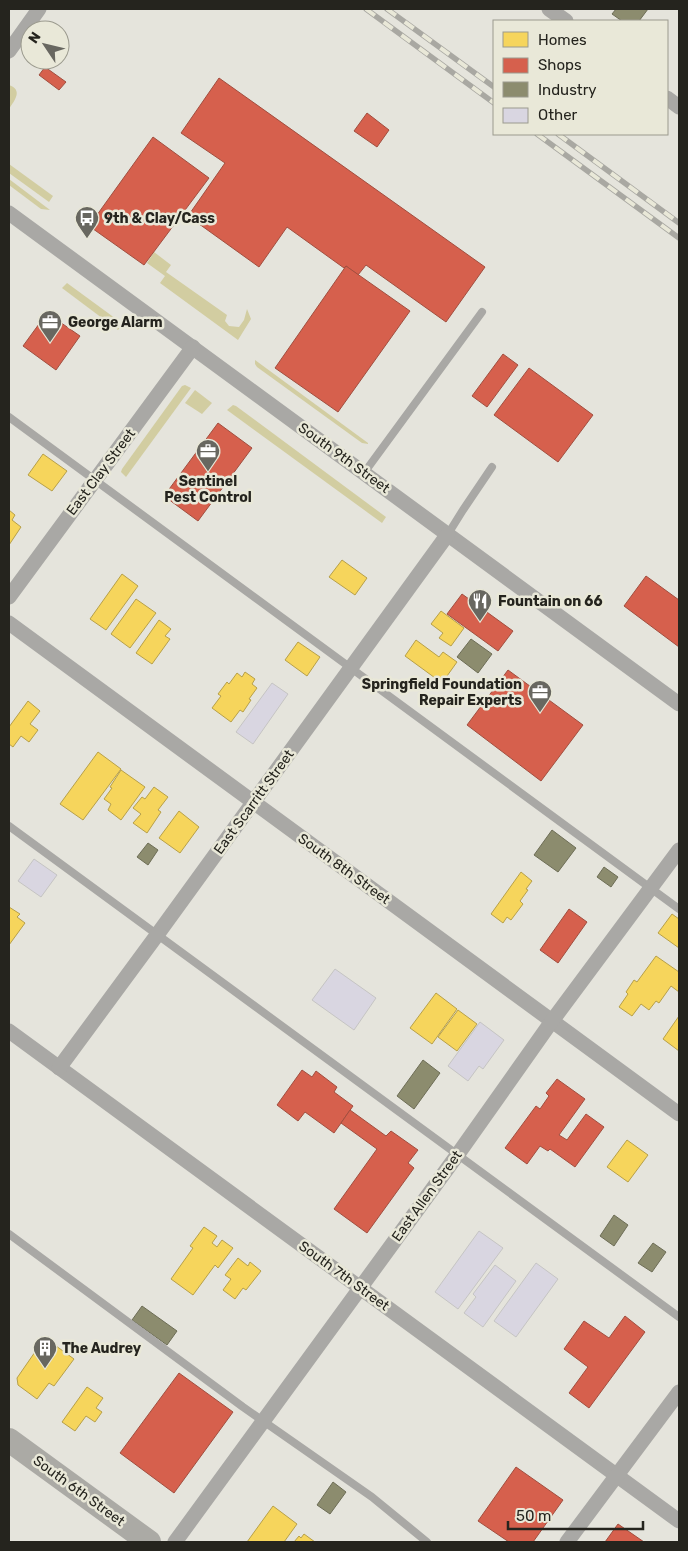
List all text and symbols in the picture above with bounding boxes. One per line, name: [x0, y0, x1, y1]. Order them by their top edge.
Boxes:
north arrow: [20, 20, 70, 70]
legend: [493, 20, 668, 135]
text: N: [25, 29, 45, 47]
text: Homes: [538, 31, 587, 49]
text: Shops: [538, 56, 582, 74]
text: Industry: [538, 81, 597, 99]
text: Other: [538, 106, 578, 124]
bus stop icon: 9th & Clay/Cass: [74, 205, 100, 239]
place label: 9th & Clay/Cass: [104, 210, 215, 227]
office icon: George Alarm: [37, 309, 63, 343]
place label: George Alarm: [68, 314, 163, 331]
street label: South 9th Street: [295, 419, 393, 497]
street label: East Clay Street: [63, 425, 139, 519]
office icon: Sentinel Pest Control: [195, 438, 221, 472]
place label: Sentinel Pest Control: [164, 473, 252, 506]
restaurant icon: Fountain on 66: [467, 588, 493, 622]
place label: Fountain on 66: [498, 593, 603, 610]
place label: Springfield Foundation Repair Experts: [362, 676, 522, 709]
office icon: Springfield Foundation Repair Experts: [527, 679, 553, 713]
street label: East Scarritt Street: [210, 746, 298, 858]
street label: South 8th Street: [295, 830, 394, 908]
street label: East Allen Street: [388, 1147, 466, 1245]
street label: South 7th Street: [295, 1237, 393, 1315]
building icon: The Audrey: [32, 1335, 58, 1369]
place label: The Audrey: [62, 1340, 142, 1357]
street label: South 6th Street: [30, 1452, 128, 1530]
scale bar: [508, 1498, 643, 1530]
text: 50 m: [516, 1507, 551, 1525]

